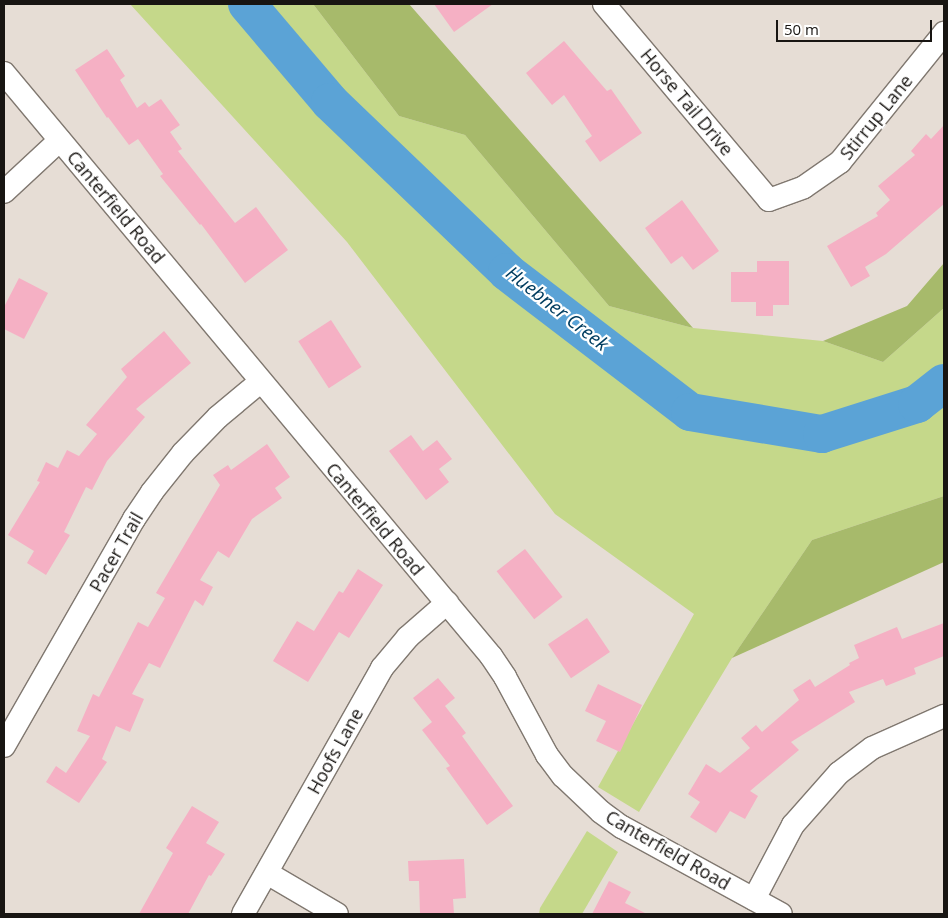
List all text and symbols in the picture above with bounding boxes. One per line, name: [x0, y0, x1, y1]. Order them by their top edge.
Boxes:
scale bar: [778, 10, 934, 42]
text: 50 m: [784, 19, 819, 39]
street label: Horse Tail Drive: [636, 44, 738, 160]
street label: Stirrup Lane: [835, 70, 917, 164]
street label: Canterfield Road: [63, 146, 169, 268]
water label: Huebner Creek: [501, 262, 613, 356]
street label: Canterfield Road: [322, 458, 428, 580]
street label: Pacer Trail: [85, 509, 147, 595]
street label: Hoofs Lane: [303, 704, 367, 798]
street label: Canterfield Road: [602, 806, 734, 894]

